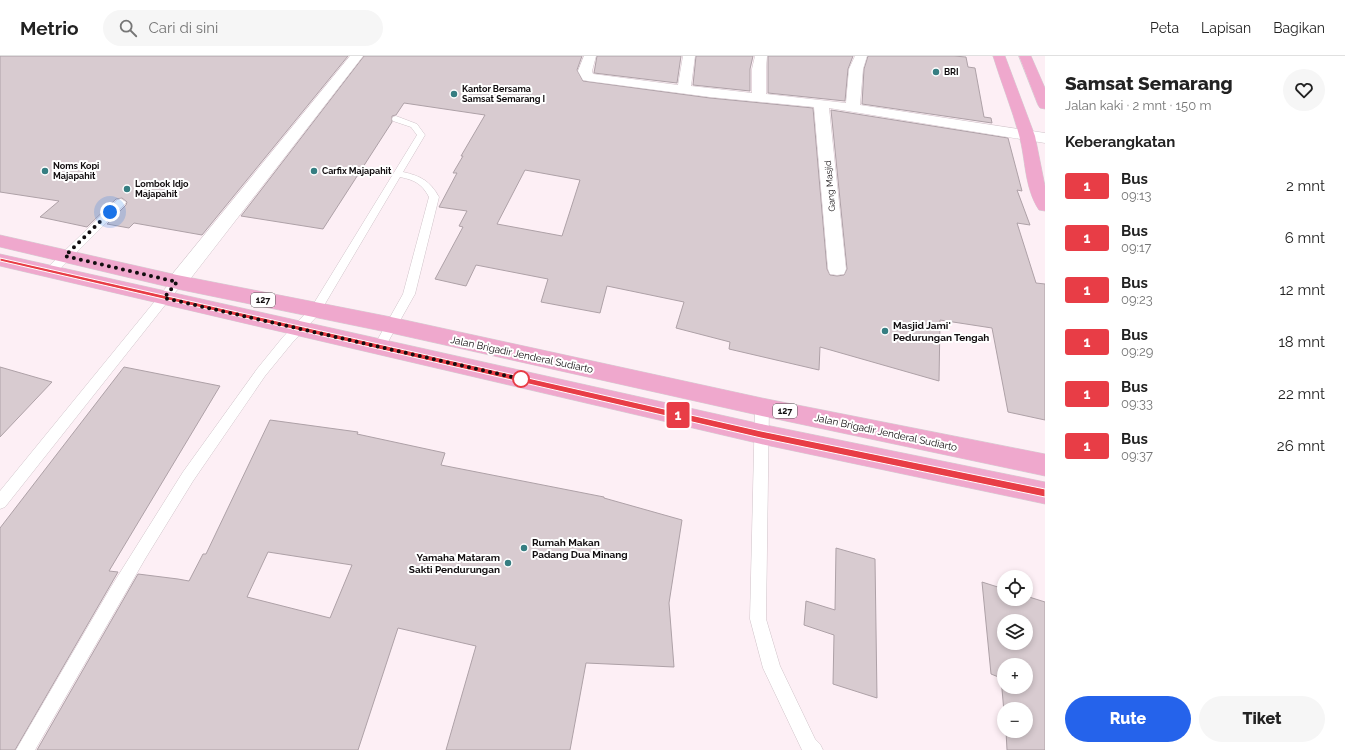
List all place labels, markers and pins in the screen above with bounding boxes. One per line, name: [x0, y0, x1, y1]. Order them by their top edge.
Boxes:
marker: BRI: [931, 67, 941, 77]
place label: BRI: [944, 67, 959, 77]
place label: Kantor Bersama Samsat Semarang I: [462, 84, 545, 104]
marker: Kantor Bersama Samsat Semarang I: [449, 89, 459, 99]
place label: Noms Kopi Majapahit: [53, 161, 99, 181]
marker: Noms Kopi Majapahit: [40, 166, 50, 176]
marker: Carfix Majapahit: [309, 166, 319, 176]
place label: Carfix Majapahit: [322, 166, 392, 176]
place label: Lombok Idjo Majapahit: [135, 179, 189, 199]
marker: Lombok Idjo Majapahit: [122, 184, 132, 194]
place label: Masjid Jami' Pedurungan Tengah: [893, 320, 989, 343]
marker: Masjid Jami' Pedurungan Tengah: [880, 326, 890, 336]
unlabelled marker: [512, 370, 530, 388]
place label: Rumah Makan Padang Dua Minang: [532, 537, 628, 560]
marker: Rumah Makan Padang Dua Minang: [519, 543, 529, 553]
place label: Yamaha Mataram Sakti Pendurungan: [409, 552, 500, 575]
marker: Yamaha Mataram Sakti Pendurungan: [503, 558, 513, 568]

